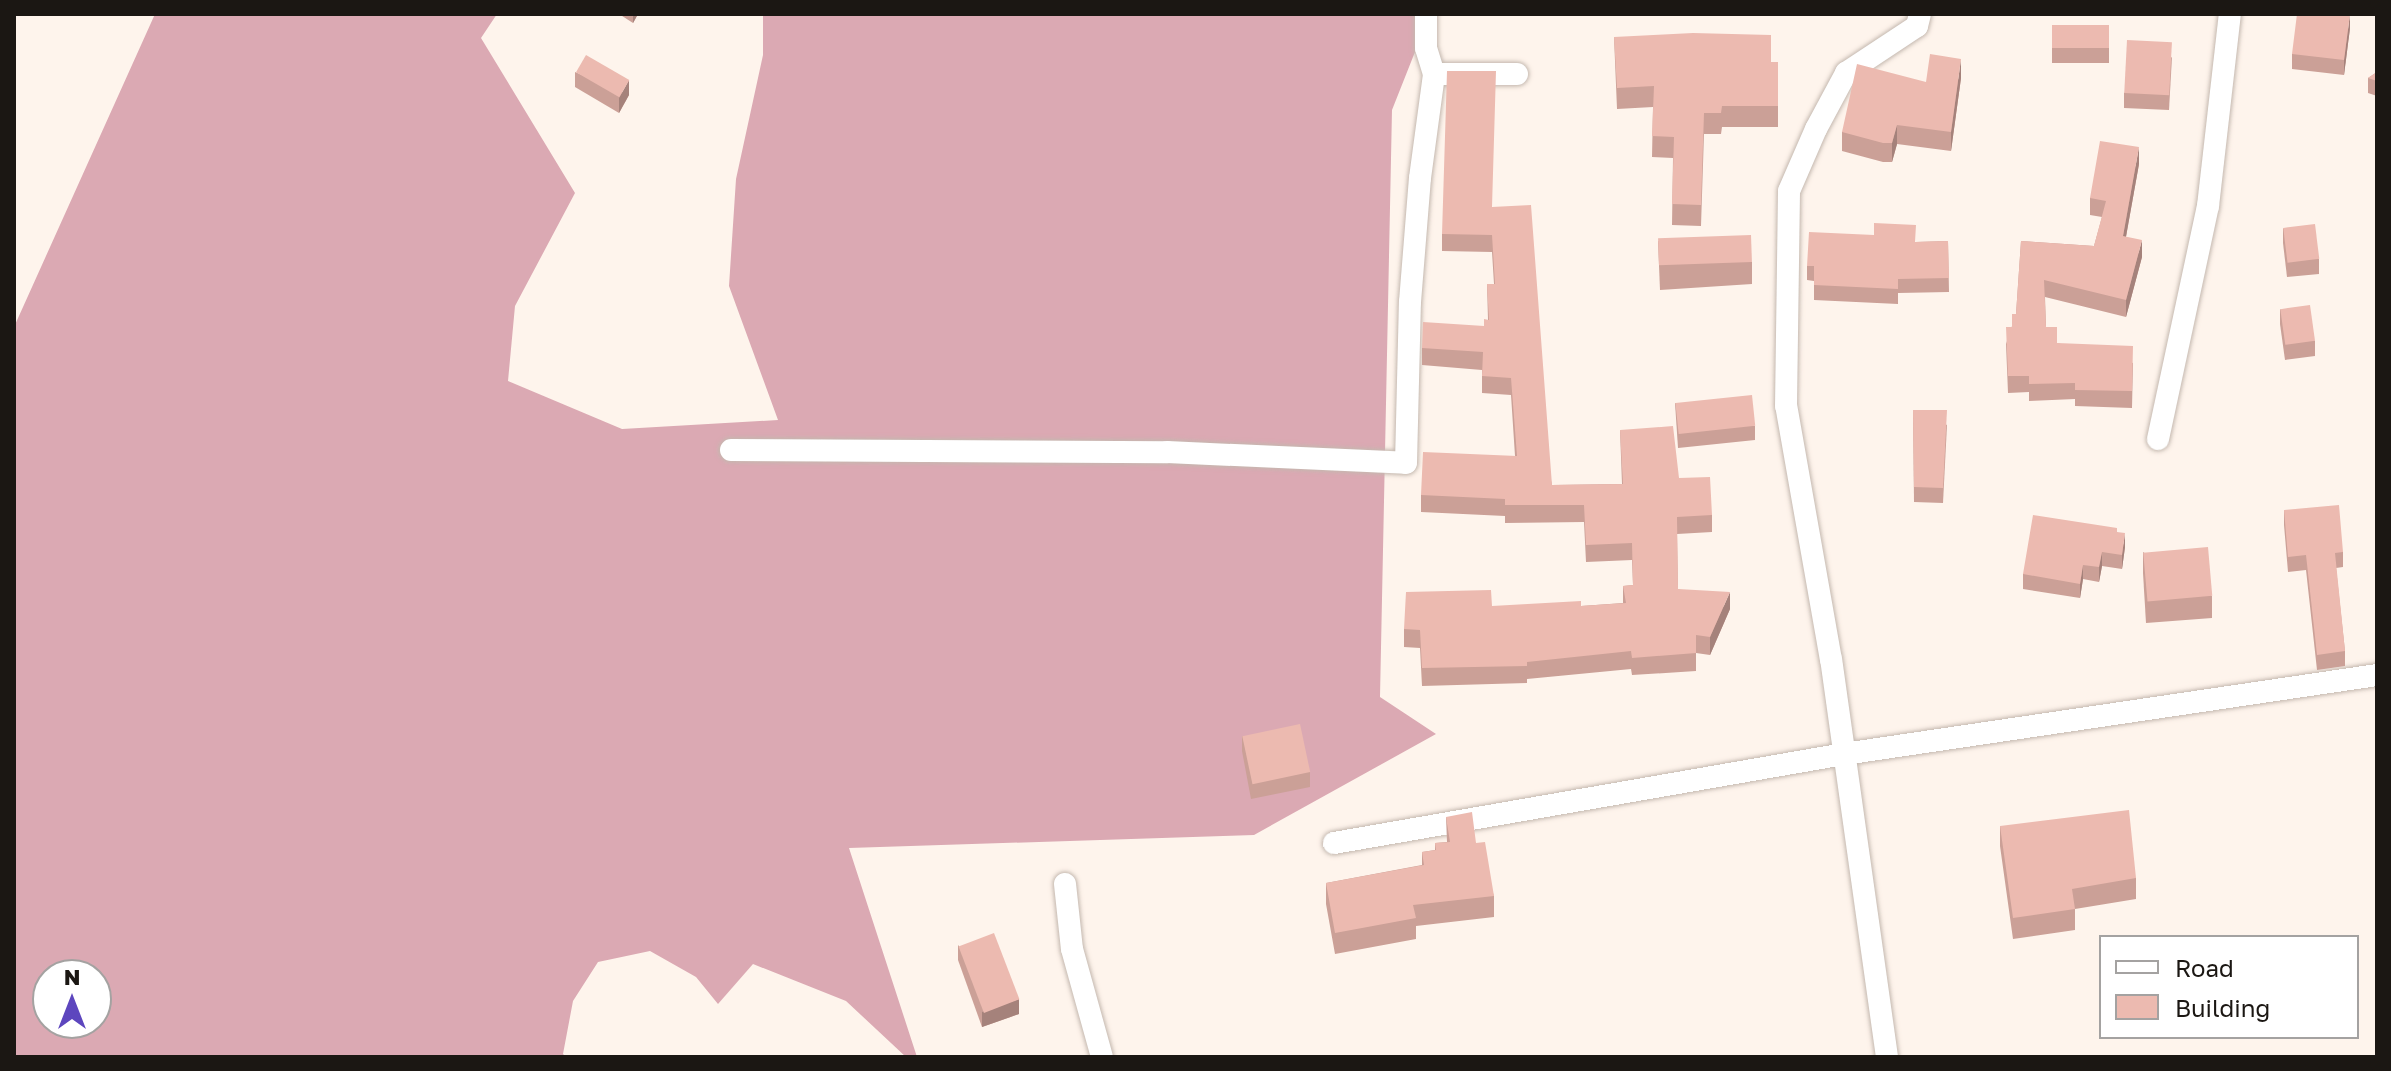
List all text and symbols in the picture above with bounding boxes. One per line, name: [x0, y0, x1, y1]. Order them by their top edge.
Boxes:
legend: [2099, 935, 2359, 1039]
text: Road: [2175, 953, 2234, 982]
north arrow: [32, 959, 112, 1039]
text: N: [64, 963, 80, 990]
text: Building: [2175, 993, 2270, 1022]

